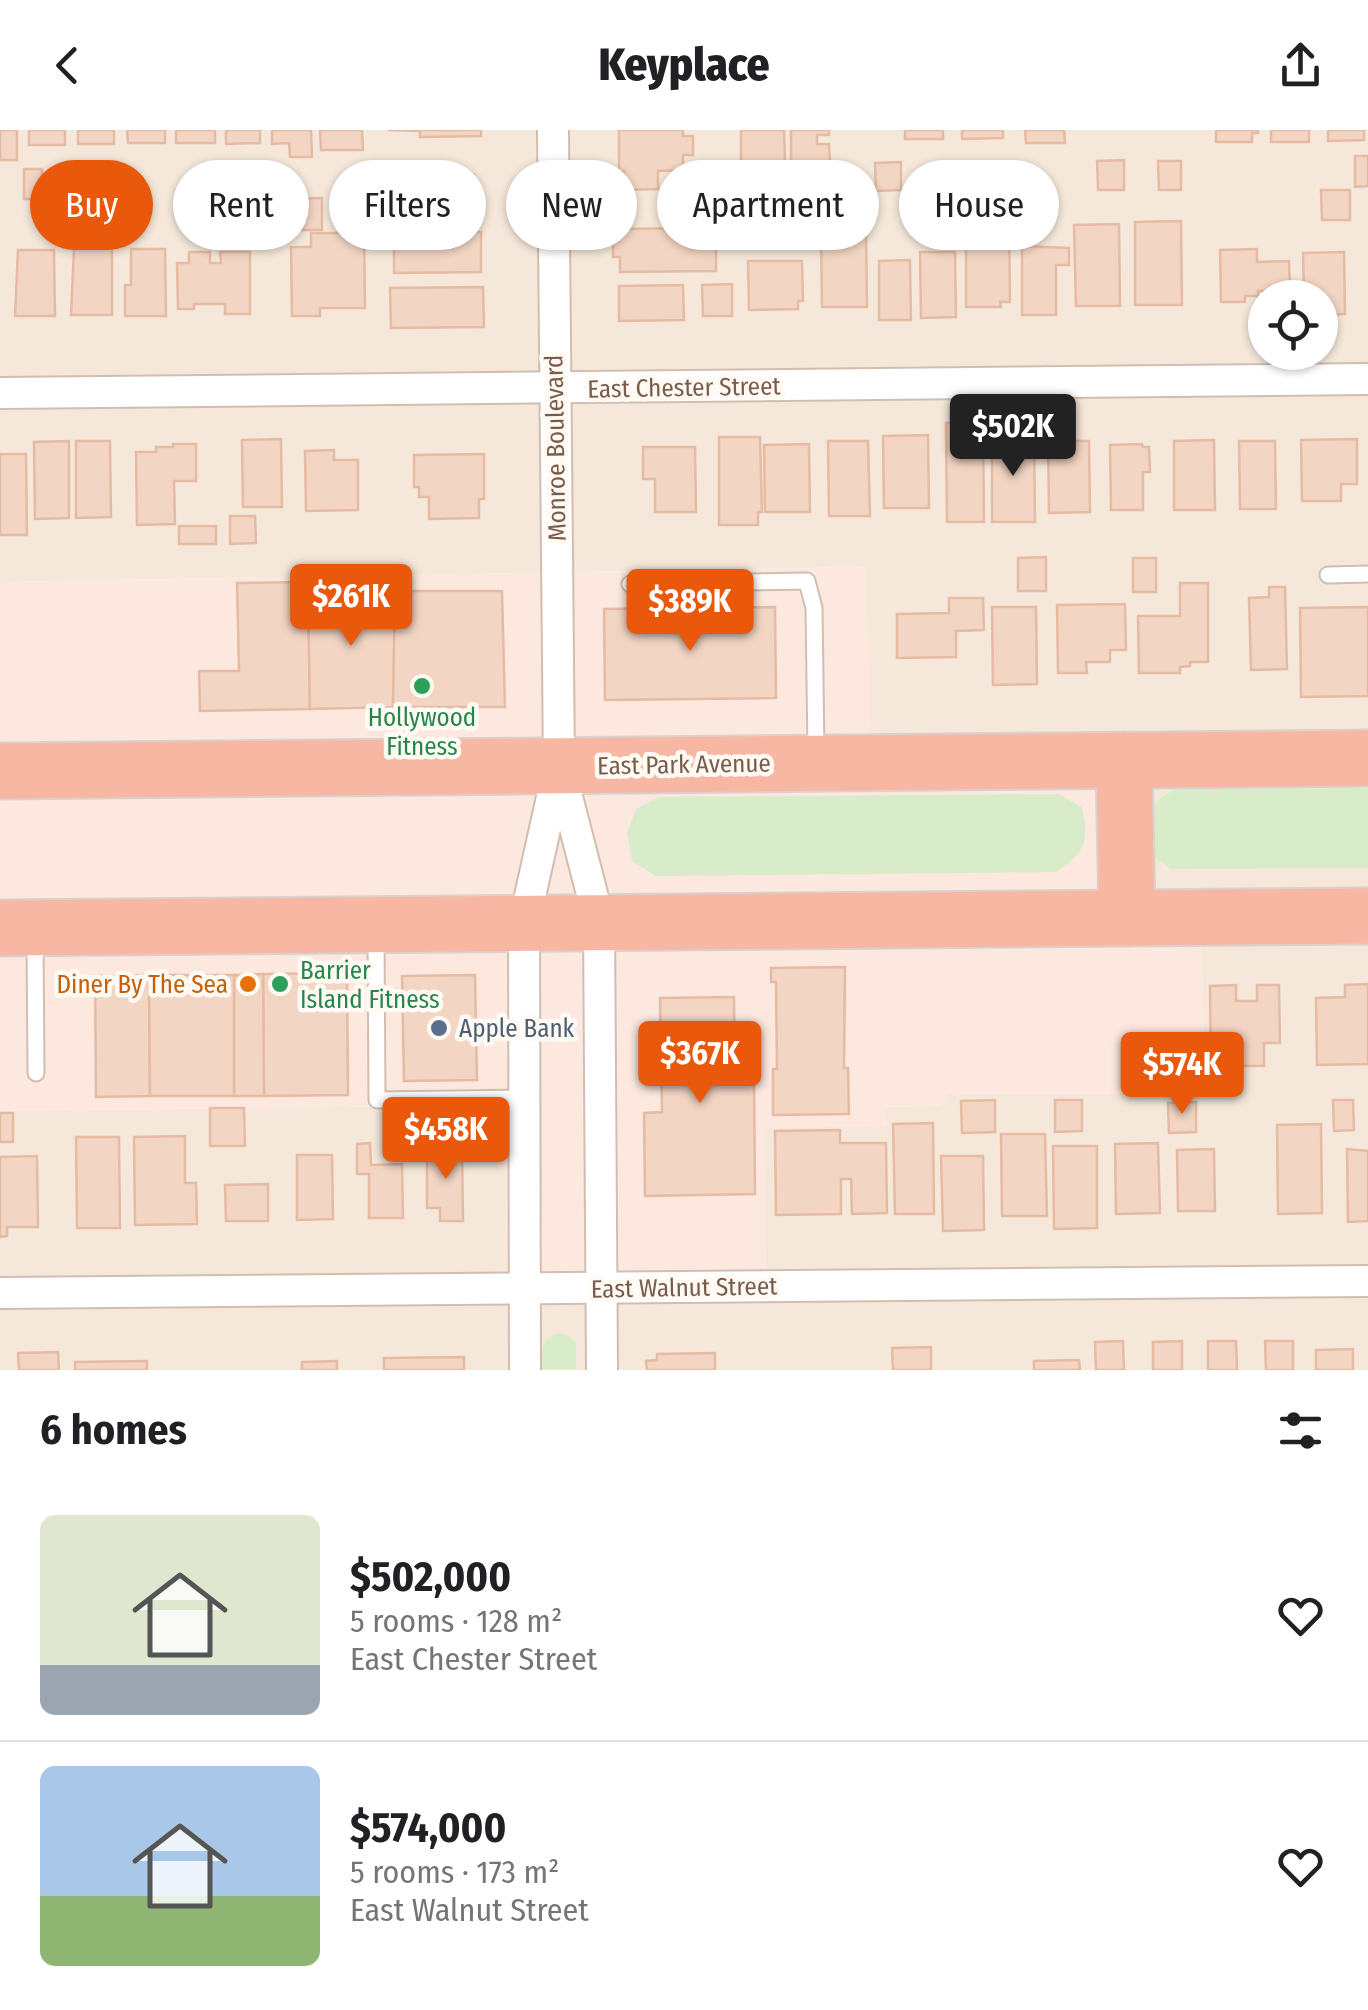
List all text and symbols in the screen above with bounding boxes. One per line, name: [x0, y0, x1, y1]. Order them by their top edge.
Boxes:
icon: back: [40, 38, 95, 93]
text: Keyplace: [598, 38, 770, 92]
icon: share: [1273, 38, 1328, 93]
chip: Buy: [30, 160, 153, 250]
chip: Rent: [173, 160, 309, 250]
chip: Filters: [329, 160, 486, 250]
chip: New: [506, 160, 637, 250]
chip: Apartment: [657, 160, 879, 250]
chip: House: [899, 160, 1059, 250]
map controls: [1248, 280, 1338, 370]
button: locate: [1248, 280, 1338, 370]
street label: Monroe Boulevard: [539, 354, 573, 542]
street label: East Chester Street: [587, 371, 782, 405]
pin: $502K: [943, 394, 1083, 479]
text: $502K: [972, 407, 1054, 445]
pin: $261K: [281, 564, 421, 649]
pin: $389K: [620, 569, 760, 654]
text: $261K: [312, 577, 390, 615]
text: $389K: [649, 582, 731, 620]
marker: Hollywood Fitness: [411, 675, 433, 697]
place label: Hollywood Fitness: [368, 703, 476, 762]
street label: East Park Avenue: [597, 748, 771, 782]
place label: Barrier Island Fitness: [300, 956, 440, 1015]
place label: Diner By The Sea: [57, 970, 228, 1000]
marker: Diner By The Sea: [237, 973, 259, 995]
marker: Barrier Island Fitness: [269, 973, 291, 995]
place label: Apple Bank: [459, 1014, 575, 1044]
marker: Apple Bank: [428, 1017, 450, 1039]
pin: $367K: [630, 1021, 770, 1106]
pin: $574K: [1112, 1032, 1252, 1117]
text: $367K: [660, 1034, 740, 1072]
text: $574K: [1143, 1045, 1221, 1083]
pin: $458K: [376, 1097, 516, 1182]
text: $458K: [404, 1110, 488, 1148]
street label: East Walnut Street: [590, 1271, 778, 1305]
icon: filters: [1273, 1403, 1328, 1458]
text: 6 homes: [40, 1405, 187, 1455]
text: $502,000: [350, 1552, 511, 1602]
icon: home: [120, 1555, 240, 1675]
icon: heart: [1273, 1588, 1328, 1643]
text: 5 rooms · 128 m²: [350, 1602, 562, 1640]
text: East Chester Street: [350, 1640, 597, 1678]
text: $574,000: [350, 1803, 506, 1853]
icon: home: [120, 1806, 240, 1926]
icon: heart: [1273, 1839, 1328, 1894]
text: 5 rooms · 173 m²: [350, 1853, 559, 1891]
text: East Walnut Street: [350, 1891, 589, 1929]

